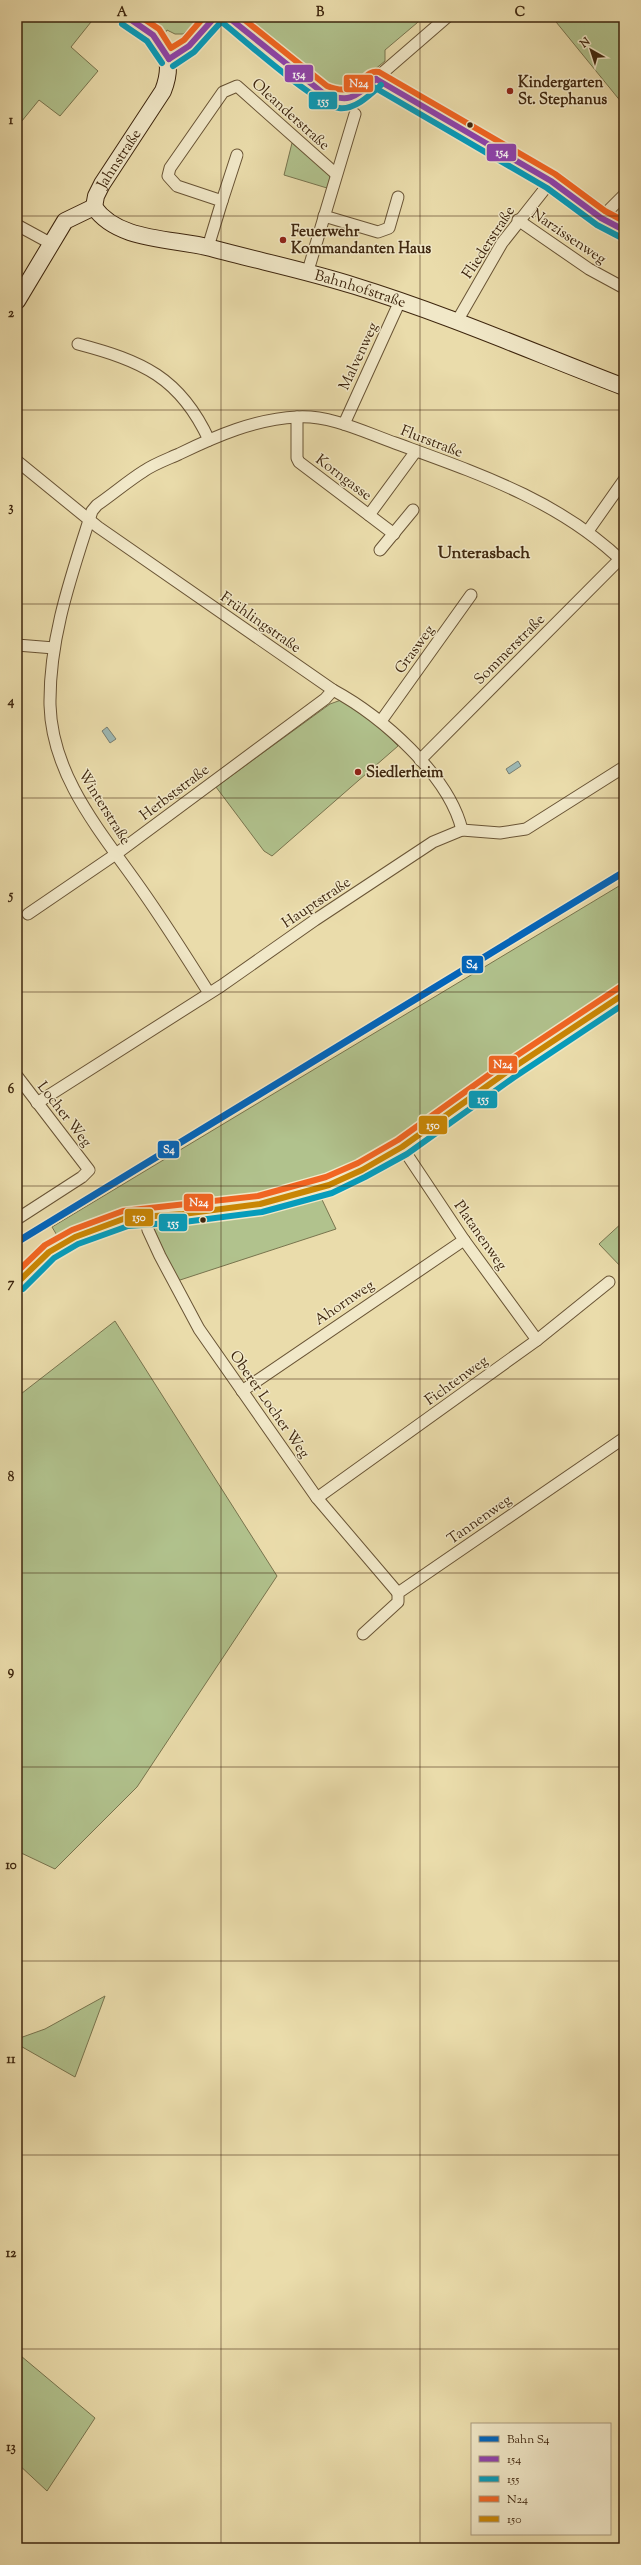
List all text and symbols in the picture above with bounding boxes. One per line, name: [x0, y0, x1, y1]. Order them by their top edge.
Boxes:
text: A: [117, 4, 128, 22]
text: B: [316, 4, 325, 22]
text: C: [515, 4, 525, 22]
north arrow: [571, 30, 611, 70]
text: N: [576, 34, 594, 53]
line badge: 154: [284, 64, 314, 83]
text: 154: [291, 67, 306, 83]
place label: Kindergarten St. Stephanus: [518, 73, 607, 111]
street label: Oleanderstraße: [246, 74, 334, 156]
line badge: N24: [343, 74, 374, 93]
text: N24: [348, 76, 369, 92]
marker: Kindergarten St. Stephanus: [505, 86, 515, 96]
line badge: 155: [308, 91, 338, 110]
text: 155: [316, 94, 329, 110]
text: 1: [9, 112, 14, 130]
unlabelled marker: [465, 120, 475, 130]
street label: Jahnstraße: [92, 125, 147, 193]
line badge: 154: [486, 143, 517, 162]
text: 154: [494, 145, 509, 161]
street label: Fliederstraße: [458, 202, 521, 283]
street label: Narzissenweg: [526, 204, 610, 270]
place label: Feuerwehr Kommandanten Haus: [291, 222, 431, 260]
marker: Feuerwehr Kommandanten Haus: [278, 235, 288, 245]
street label: Bahnhofstraße: [312, 266, 408, 314]
text: 2: [8, 305, 15, 323]
street label: Malvenweg: [334, 319, 384, 394]
street label: Flurstraße: [397, 421, 466, 464]
street label: Korngasse: [311, 450, 376, 506]
text: 3: [8, 499, 14, 517]
district label: Unterasbach: [438, 542, 530, 566]
street label: Frühlingstraße: [216, 588, 305, 659]
street label: Sommerstraße: [470, 610, 550, 690]
street label: Grasweg: [390, 621, 440, 679]
text: 4: [7, 693, 15, 711]
street label: Herbststraße: [136, 760, 214, 826]
place label: Siedlerheim: [366, 763, 444, 784]
street label: Winterstraße: [72, 766, 135, 849]
marker: Siedlerheim: [353, 767, 363, 777]
street label: Hauptstraße: [278, 872, 355, 934]
text: 5: [8, 887, 14, 905]
line badge: S4: [461, 955, 484, 974]
text: S4: [466, 957, 478, 973]
line badge: N24: [488, 1055, 518, 1074]
text: N24: [492, 1057, 513, 1073]
street label: Locher Weg: [32, 1078, 96, 1152]
text: 6: [8, 1081, 15, 1099]
line badge: 155: [468, 1090, 498, 1109]
text: 155: [476, 1092, 489, 1108]
line badge: 150: [418, 1115, 448, 1135]
text: 150: [425, 1118, 440, 1134]
line badge: S4: [157, 1140, 180, 1159]
text: S4: [163, 1142, 175, 1158]
line badge: N24: [183, 1193, 214, 1212]
text: N24: [188, 1195, 209, 1211]
street label: Platanenweg: [448, 1197, 512, 1275]
line badge: 150: [124, 1208, 154, 1227]
text: 150: [131, 1210, 146, 1226]
line badge: 155: [158, 1213, 188, 1232]
unlabelled marker: [198, 1215, 208, 1225]
text: 155: [166, 1216, 179, 1232]
text: 7: [8, 1275, 15, 1293]
street label: Ahornweg: [311, 1275, 379, 1331]
street label: Oberer Locher Weg: [224, 1347, 314, 1463]
street label: Fichtenweg: [421, 1351, 493, 1411]
text: 8: [8, 1469, 15, 1487]
street label: Tannenweg: [443, 1490, 516, 1550]
text: 9: [8, 1663, 15, 1681]
text: 10: [5, 1857, 17, 1875]
text: 11: [7, 2051, 16, 2069]
text: 12: [6, 2245, 17, 2263]
legend: [471, 2423, 611, 2535]
text: Bahn S4: [507, 2431, 550, 2449]
text: 13: [6, 2439, 16, 2457]
text: 154: [507, 2451, 521, 2469]
text: 155: [507, 2471, 519, 2489]
text: N24: [507, 2491, 528, 2509]
text: 150: [507, 2511, 522, 2529]

